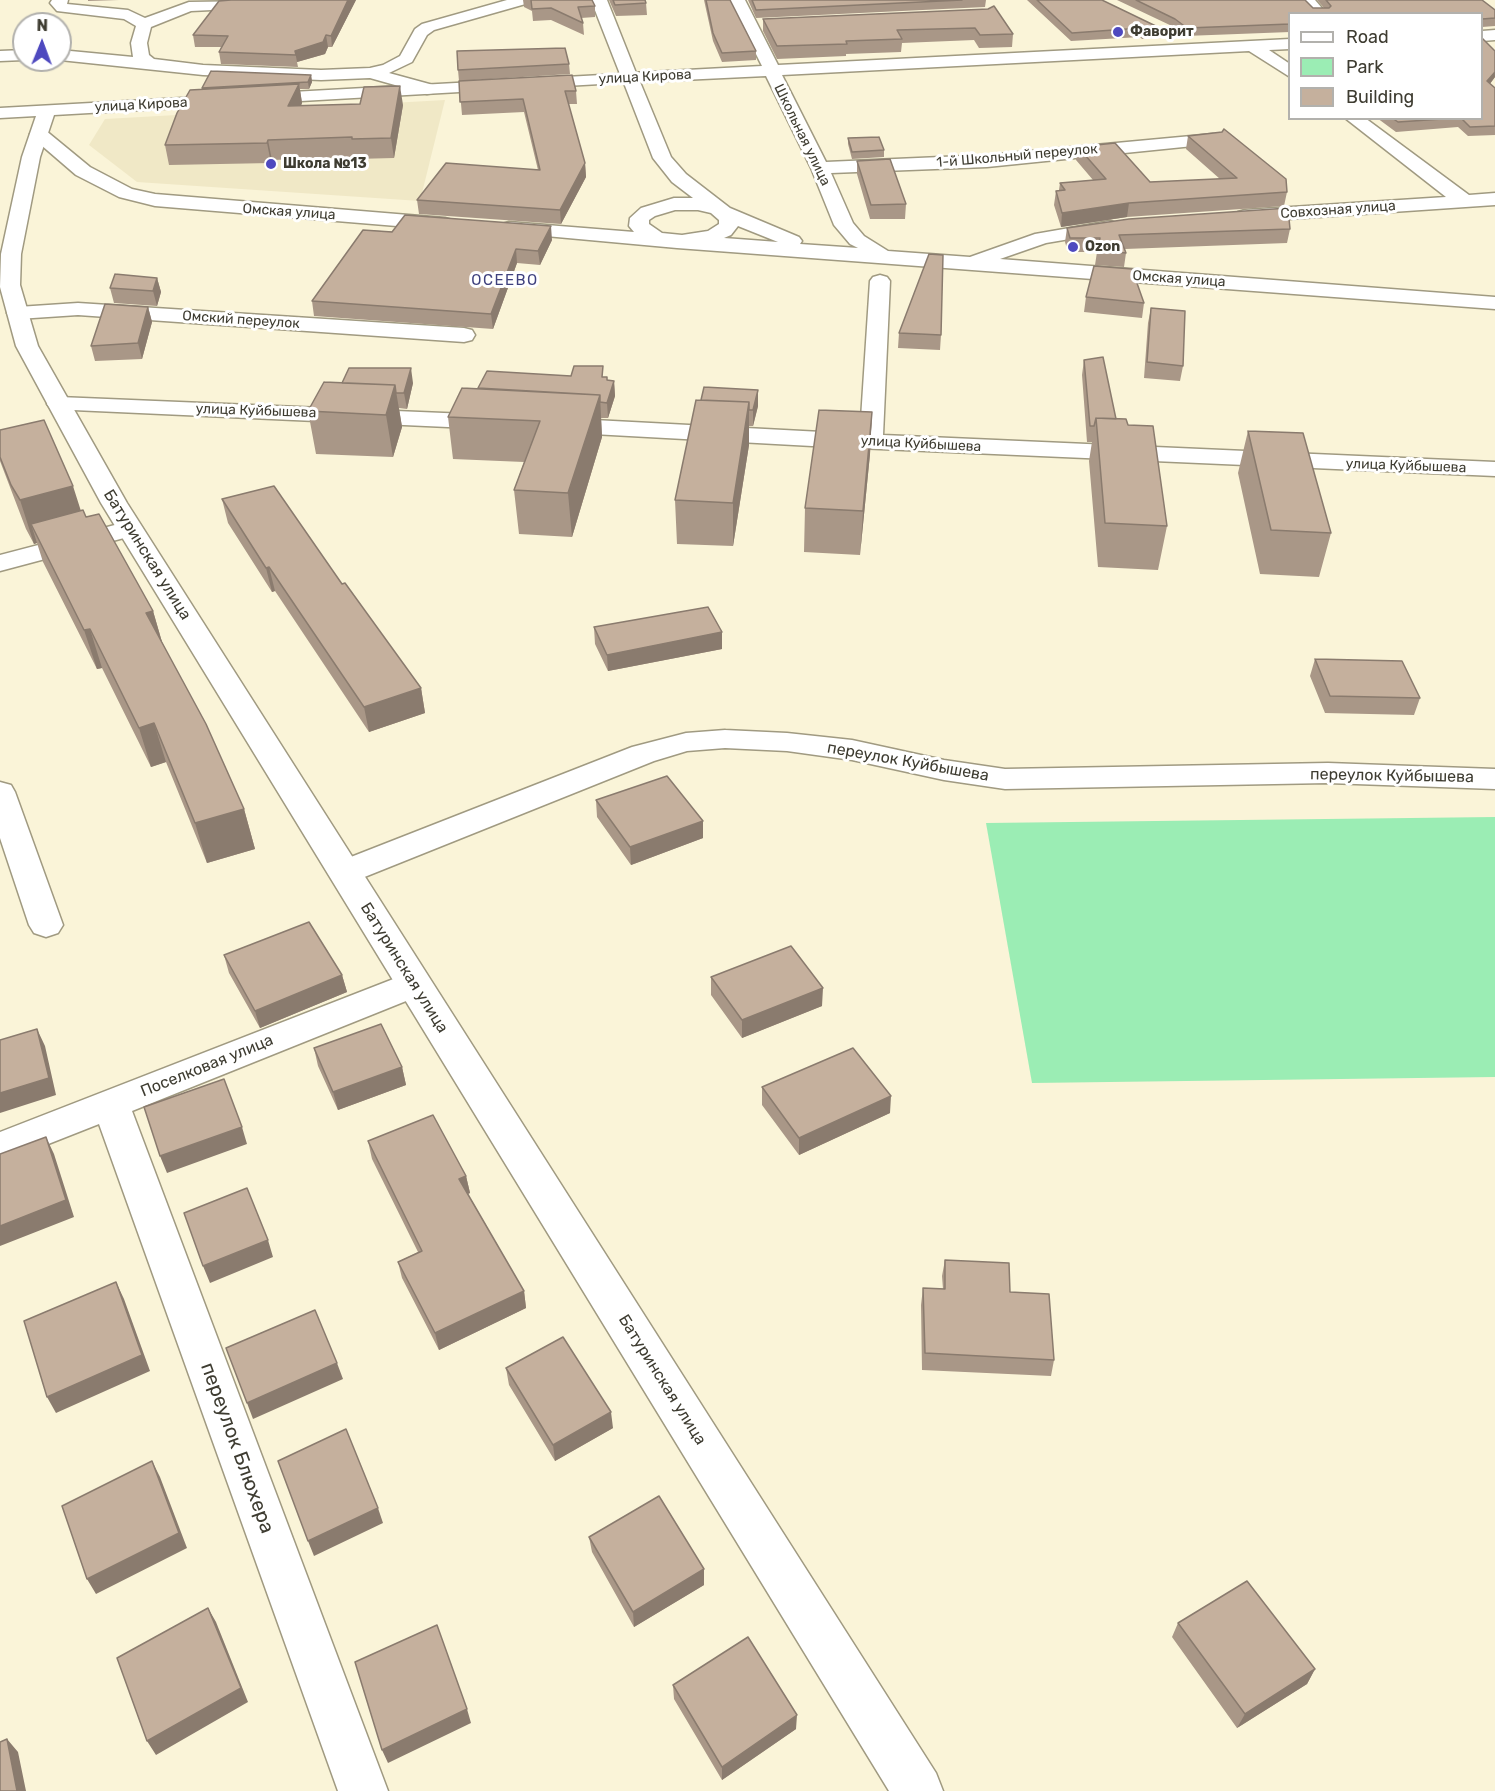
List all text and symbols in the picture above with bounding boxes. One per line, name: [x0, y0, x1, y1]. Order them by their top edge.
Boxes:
north arrow: [12, 12, 72, 72]
legend: [1288, 12, 1483, 120]
text: N: [36, 16, 48, 35]
place label: Фаворит: [1130, 24, 1194, 40]
marker: Фаворит: [1111, 25, 1125, 39]
text: Road: [1346, 26, 1389, 48]
text: Park: [1346, 56, 1383, 78]
street label: улица Кирова: [598, 66, 692, 88]
street label: Школьная улица: [770, 81, 834, 189]
text: Building: [1346, 86, 1414, 108]
street label: улица Кирова: [94, 94, 188, 116]
street label: 1-й Школьный переулок: [936, 141, 1098, 171]
place label: Школа №13: [283, 156, 367, 172]
marker: Школа №13: [264, 157, 278, 171]
street label: Совхозная улица: [1280, 198, 1396, 222]
street label: Омская улица: [242, 200, 336, 224]
place label: Ozon: [1085, 239, 1120, 255]
marker: Ozon: [1066, 240, 1080, 254]
street label: Омская улица: [1132, 267, 1226, 291]
district label: ОСЕЕВО: [471, 272, 539, 290]
street label: Омский переулок: [182, 308, 300, 332]
street label: улица Куйбышева: [195, 401, 317, 421]
street label: улица Куйбышева: [860, 432, 982, 456]
street label: улица Куйбышева: [1345, 456, 1467, 476]
street label: Батуринская улица: [99, 486, 195, 624]
street label: переулок Куйбышева: [826, 738, 990, 786]
street label: переулок Куйбышева: [1310, 765, 1474, 787]
street label: Батуринская улица: [356, 899, 452, 1037]
street label: Поселковая улица: [138, 1031, 276, 1101]
street label: Батуринская улица: [614, 1311, 710, 1449]
street label: переулок Блюхера: [195, 1359, 279, 1537]

